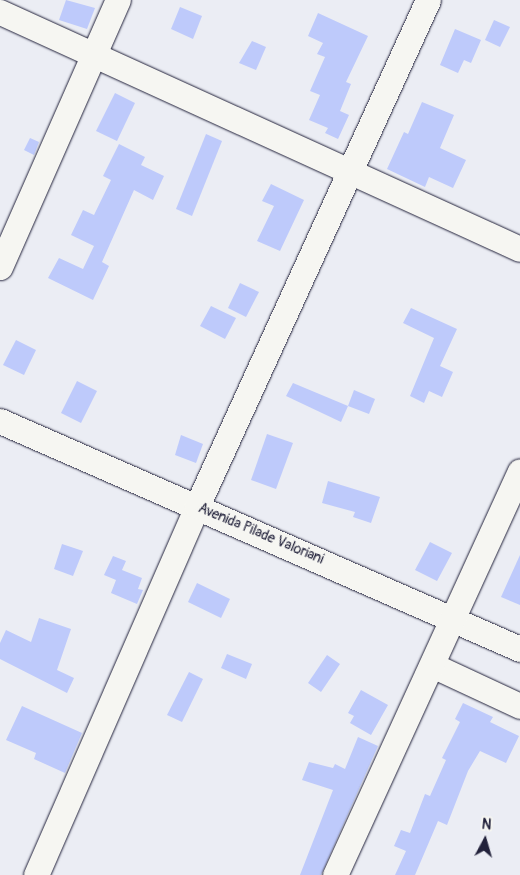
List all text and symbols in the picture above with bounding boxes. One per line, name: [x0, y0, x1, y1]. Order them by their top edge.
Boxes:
street label: Avenida Pilade Valoriani: [196, 500, 326, 568]
north arrow: [460, 815, 510, 865]
text: N: [481, 816, 492, 834]

